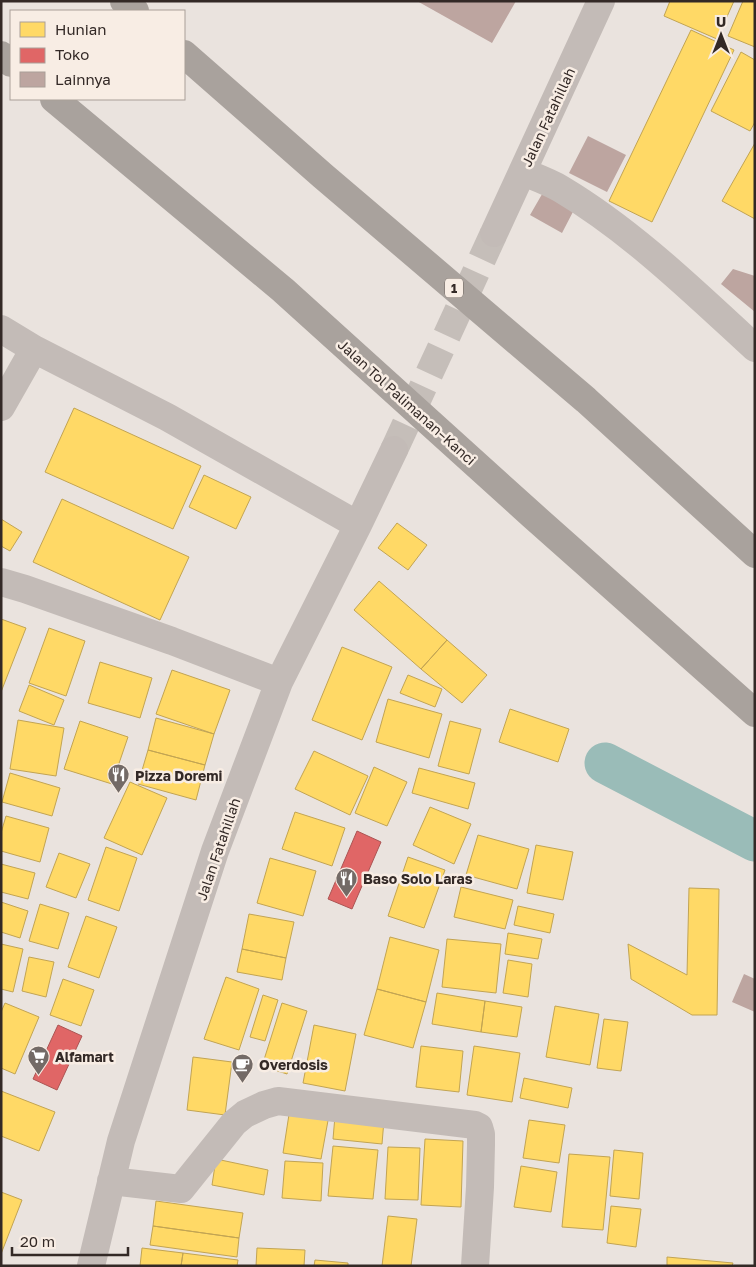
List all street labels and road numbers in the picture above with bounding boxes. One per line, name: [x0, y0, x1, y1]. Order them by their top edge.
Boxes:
street label: Jalan Fatahillah: [518, 65, 578, 169]
road number: 1: [445, 278, 463, 298]
street label: Jalan Tol Palimanan–Kanci: [335, 336, 479, 468]
street label: Jalan Fatahillah: [192, 795, 244, 903]

